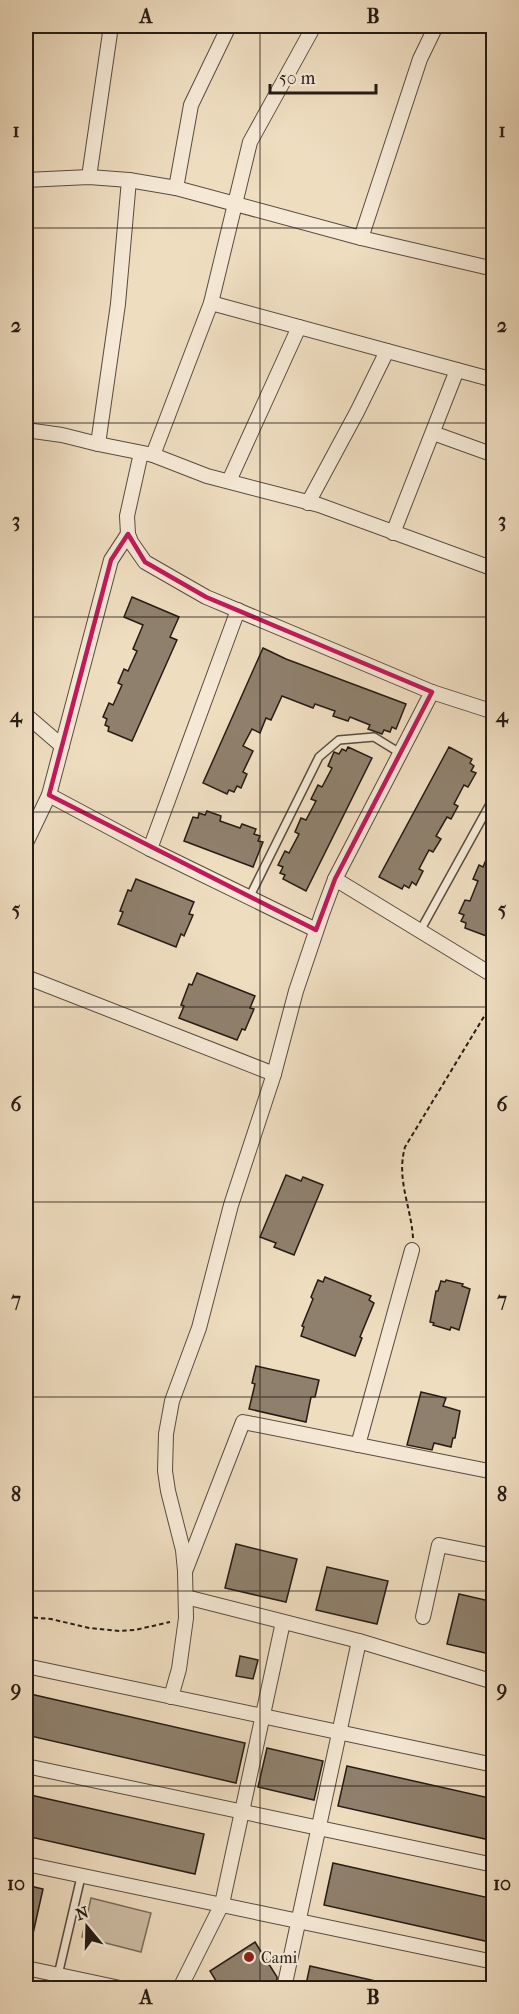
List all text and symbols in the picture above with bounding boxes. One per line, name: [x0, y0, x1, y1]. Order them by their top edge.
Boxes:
text: A: [138, 5, 154, 28]
text: B: [366, 5, 380, 28]
scale bar: [270, 57, 376, 95]
text: 50 m: [279, 68, 316, 89]
text: 1: [12, 119, 20, 142]
text: 1: [498, 119, 506, 142]
text: 2: [11, 314, 21, 337]
text: 2: [497, 314, 507, 337]
text: 3: [12, 509, 20, 532]
text: 3: [498, 509, 506, 532]
text: 4: [9, 704, 23, 728]
text: 4: [495, 704, 509, 728]
text: 5: [12, 898, 21, 921]
text: 5: [498, 898, 507, 921]
text: 6: [11, 1093, 23, 1116]
text: 6: [497, 1093, 509, 1116]
text: 7: [10, 1288, 21, 1311]
text: 7: [496, 1288, 507, 1311]
text: 8: [11, 1483, 21, 1506]
text: 8: [497, 1483, 507, 1506]
text: 9: [10, 1678, 21, 1701]
text: 9: [496, 1678, 507, 1701]
text: 10: [7, 1872, 25, 1895]
text: 10: [493, 1872, 511, 1895]
north arrow: [57, 1897, 117, 1957]
text: N: [73, 1902, 92, 1924]
place label: Cami: [261, 1948, 297, 1967]
marker: Cami: [242, 1950, 256, 1964]
text: A: [138, 1986, 154, 2009]
text: B: [366, 1986, 380, 2009]

